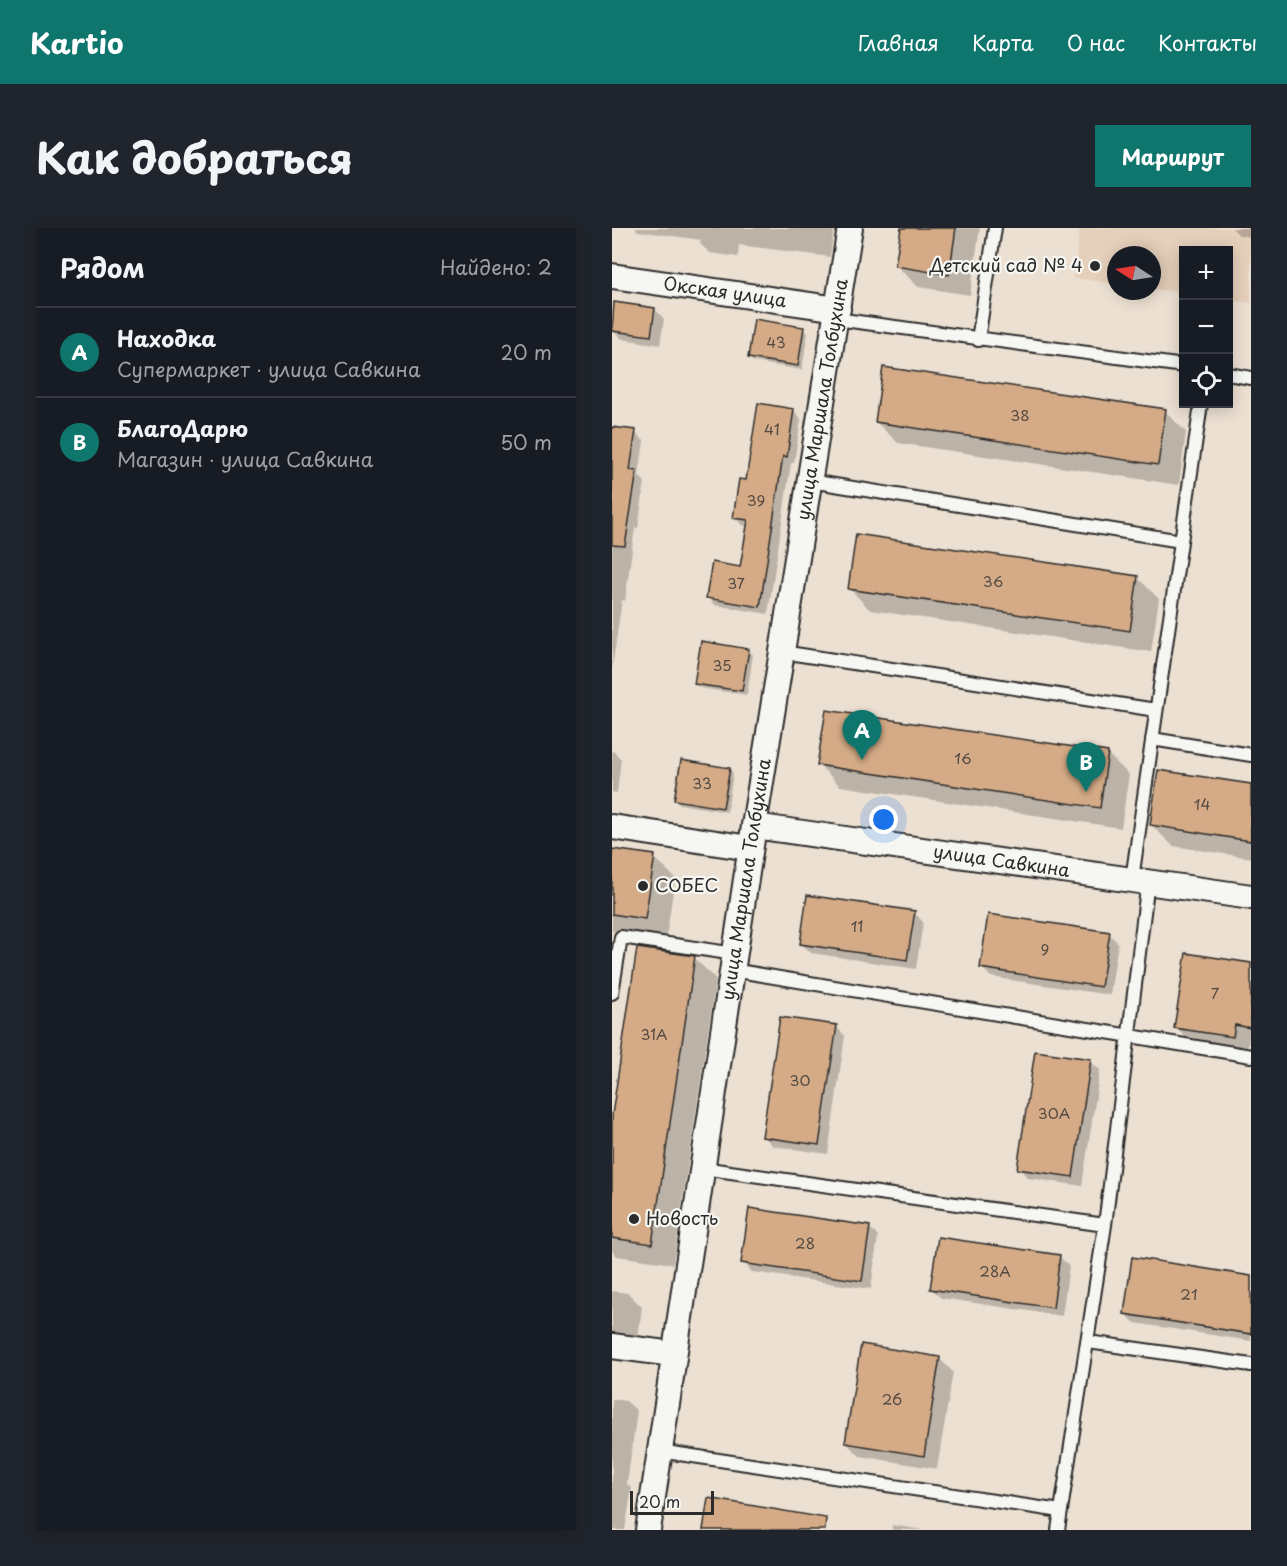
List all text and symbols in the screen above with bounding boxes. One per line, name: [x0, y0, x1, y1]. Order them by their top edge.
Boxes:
text: Kartio: [30, 21, 124, 64]
text: Главная: [858, 26, 939, 58]
text: Карта: [972, 26, 1034, 58]
text: О нас: [1067, 26, 1125, 58]
text: Контакты: [1158, 26, 1257, 58]
text: Как добраться: [36, 125, 353, 188]
button: Маршрут: [1095, 125, 1251, 187]
north arrow: [1107, 246, 1161, 300]
map controls: [1179, 246, 1233, 408]
button: +: [1179, 246, 1233, 300]
text: Рядом: [60, 248, 145, 287]
place label: Детский сад № 4: [929, 251, 1083, 278]
text: Найдено: 2: [440, 252, 552, 282]
marker: Детский сад № 4: [1088, 259, 1102, 273]
street label: Окская улица: [662, 269, 789, 313]
street label: улица Маршала Толбухина: [788, 276, 854, 522]
button: −: [1179, 300, 1233, 354]
text: Находка: [117, 321, 216, 354]
house number: 43: [766, 330, 786, 353]
text: A: [72, 337, 87, 367]
text: 20 m: [500, 337, 552, 367]
text: Супермаркет · улица Савкина: [117, 354, 421, 384]
button: locate: [1179, 354, 1233, 408]
house number: 38: [1010, 403, 1030, 426]
text: БлагоДарю: [117, 411, 248, 444]
house number: 41: [764, 417, 780, 440]
text: B: [73, 427, 86, 457]
text: 50 m: [500, 427, 552, 457]
text: Магазин · улица Савкина: [117, 444, 373, 474]
house number: 39: [747, 488, 765, 511]
house number: 36: [983, 569, 1003, 592]
house number: 37: [727, 571, 745, 594]
house number: 35: [712, 653, 732, 676]
pin: A: [842, 710, 882, 760]
pin: B: [1066, 742, 1106, 792]
house number: 16: [954, 746, 972, 769]
street label: улица Маршала Толбухина: [713, 756, 777, 1002]
house number: 33: [692, 771, 712, 794]
house number: 14: [1194, 792, 1210, 815]
your location: [869, 805, 898, 834]
street label: улица Савкина: [932, 837, 1072, 883]
place label: СОБЕС: [655, 871, 718, 898]
marker: СОБЕС: [636, 879, 650, 893]
house number: 11: [851, 914, 863, 937]
house number: 9: [1041, 937, 1049, 960]
house number: 7: [1211, 981, 1220, 1004]
house number: 31А: [640, 1022, 668, 1045]
house number: 30: [790, 1068, 810, 1091]
house number: 30А: [1038, 1101, 1070, 1124]
place label: Новость: [646, 1204, 718, 1231]
marker: Новость: [627, 1212, 641, 1226]
house number: 28: [795, 1231, 815, 1254]
house number: 28А: [979, 1259, 1011, 1282]
house number: 21: [1180, 1282, 1198, 1305]
house number: 26: [882, 1387, 902, 1410]
scale bar: [630, 1488, 714, 1516]
text: 20 m: [639, 1489, 680, 1513]

